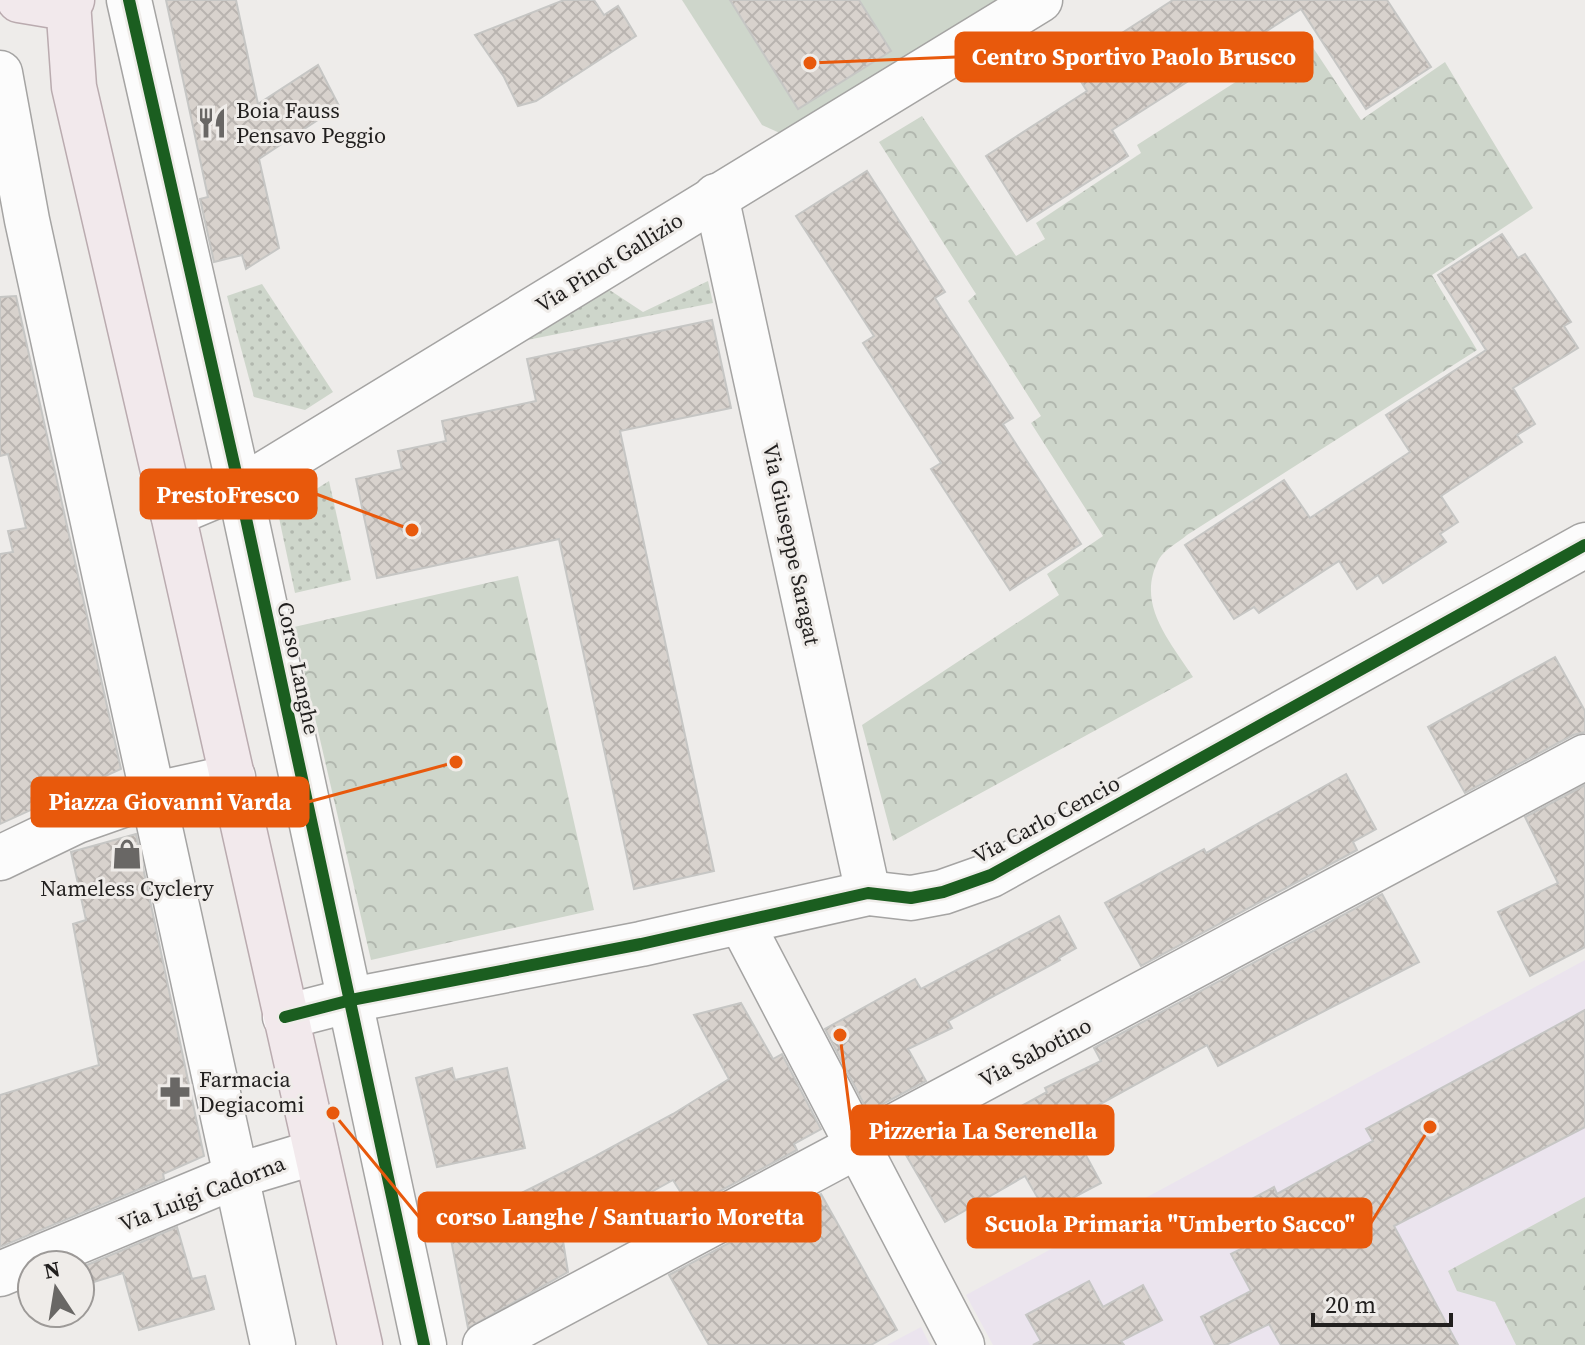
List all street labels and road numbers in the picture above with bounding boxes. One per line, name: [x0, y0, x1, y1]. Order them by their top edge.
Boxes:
street label: Via Pinot Gallizio: [529, 205, 689, 319]
street label: Via Giuseppe Saragat: [756, 440, 828, 648]
street label: Corso Langhe: [270, 599, 328, 737]
street label: Via Carlo Cencio: [967, 768, 1125, 870]
street label: Via Sabotino: [974, 1010, 1096, 1094]
street label: Via Luigi Cadorna: [115, 1147, 290, 1238]

